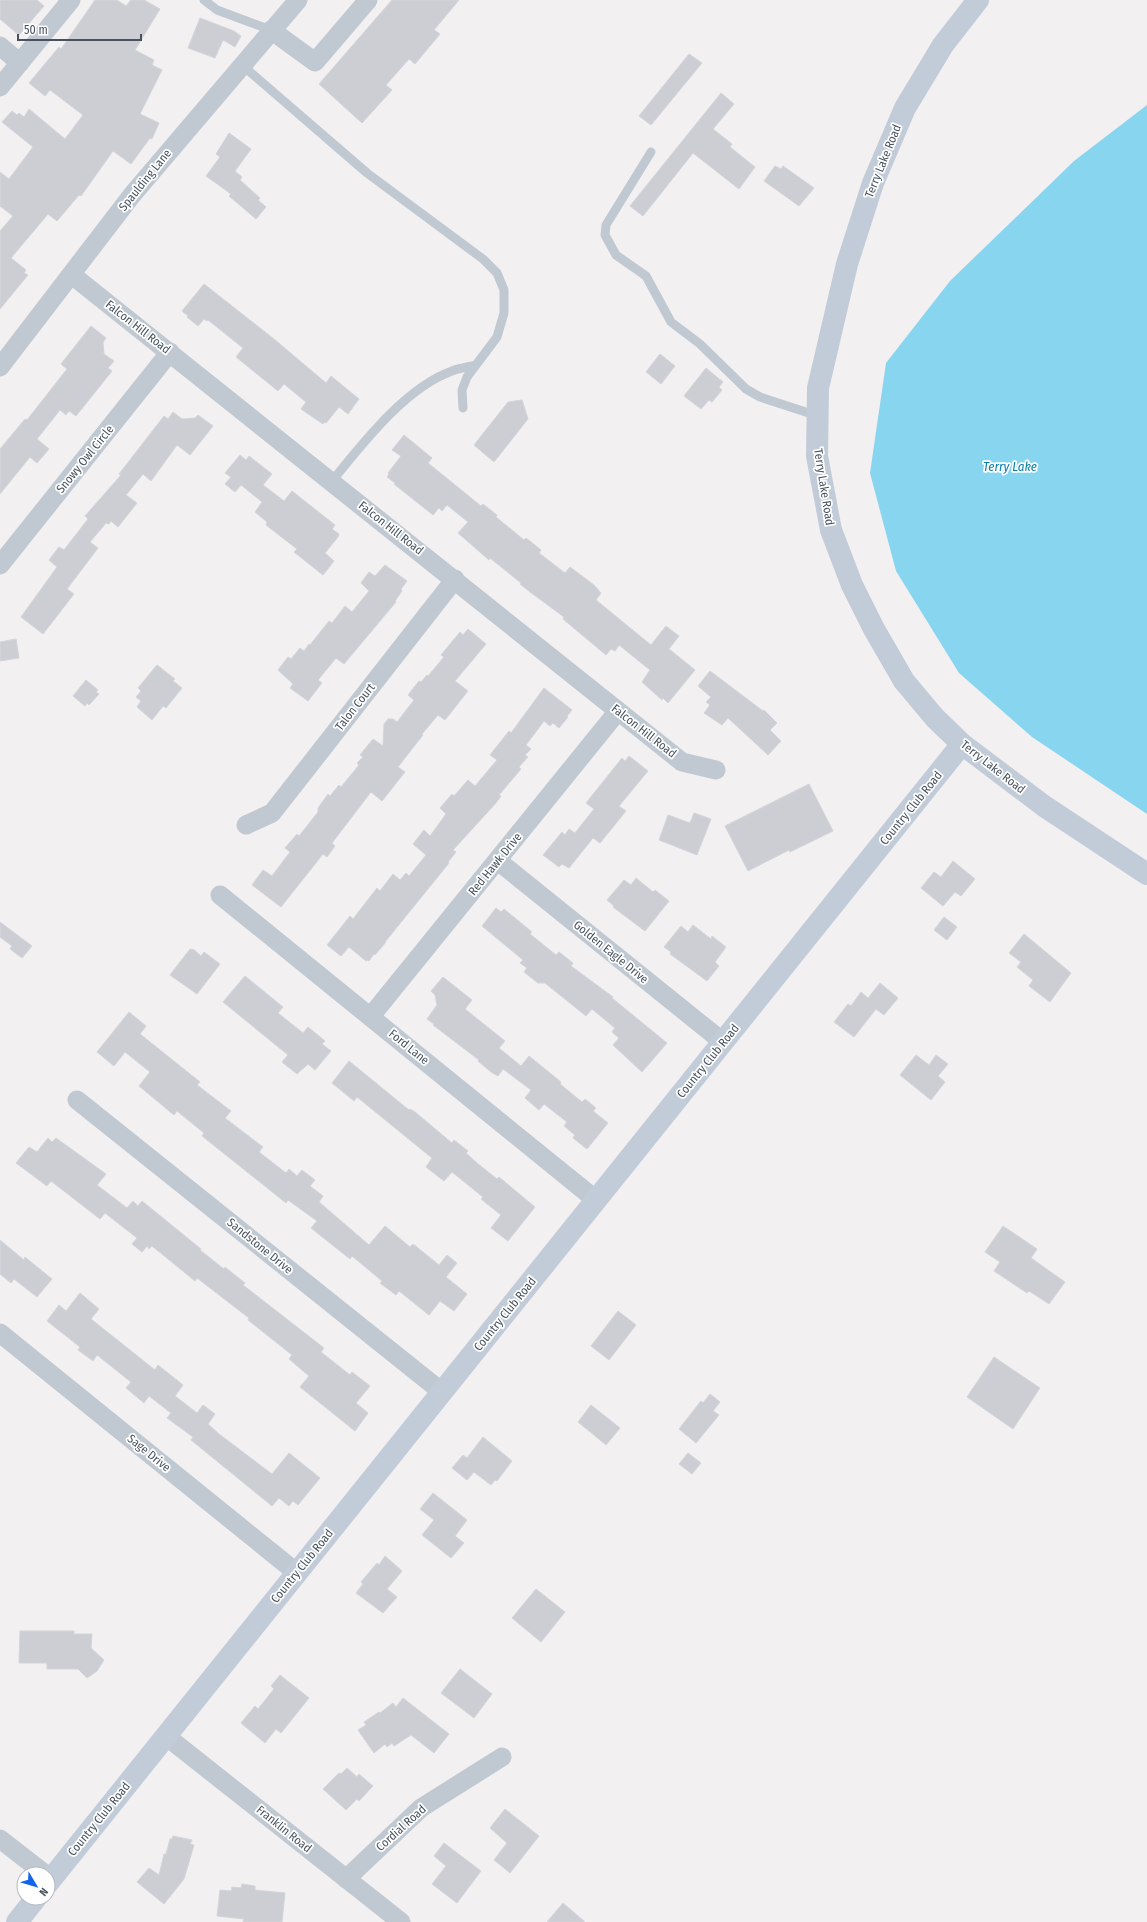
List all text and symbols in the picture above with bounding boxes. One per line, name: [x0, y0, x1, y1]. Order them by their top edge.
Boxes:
scale bar: [18, 16, 141, 42]
text: 50 m: [24, 23, 48, 37]
street label: Terry Lake Road: [862, 122, 904, 200]
street label: Spaulding Lane: [116, 146, 174, 214]
street label: Falcon Hill Road: [103, 297, 173, 357]
street label: Snowy Owl Circle: [53, 422, 117, 496]
street label: Terry Lake Road: [811, 448, 837, 526]
water label: Terry Lake: [983, 459, 1037, 474]
street label: Falcon Hill Road: [356, 498, 426, 558]
street label: Talon Court: [332, 681, 378, 733]
street label: Falcon Hill Road: [609, 701, 679, 761]
street label: Terry Lake Road: [958, 738, 1028, 796]
street label: Country Club Road: [877, 768, 945, 848]
street label: Red Hawk Drive: [466, 830, 524, 898]
street label: Golden Eagle Drive: [571, 918, 651, 986]
street label: Country Club Road: [674, 1021, 742, 1101]
street label: Ford Lane: [386, 1027, 432, 1067]
street label: Sandstone Drive: [224, 1215, 296, 1277]
street label: Country Club Road: [471, 1274, 539, 1354]
street label: Sage Drive: [125, 1431, 173, 1475]
street label: Country Club Road: [268, 1526, 336, 1606]
street label: Country Club Road: [65, 1779, 133, 1859]
street label: Cordial Road: [373, 1802, 429, 1854]
street label: Franklin Road: [254, 1803, 314, 1855]
north arrow: [16, 1866, 56, 1906]
text: N: [36, 1885, 51, 1898]

